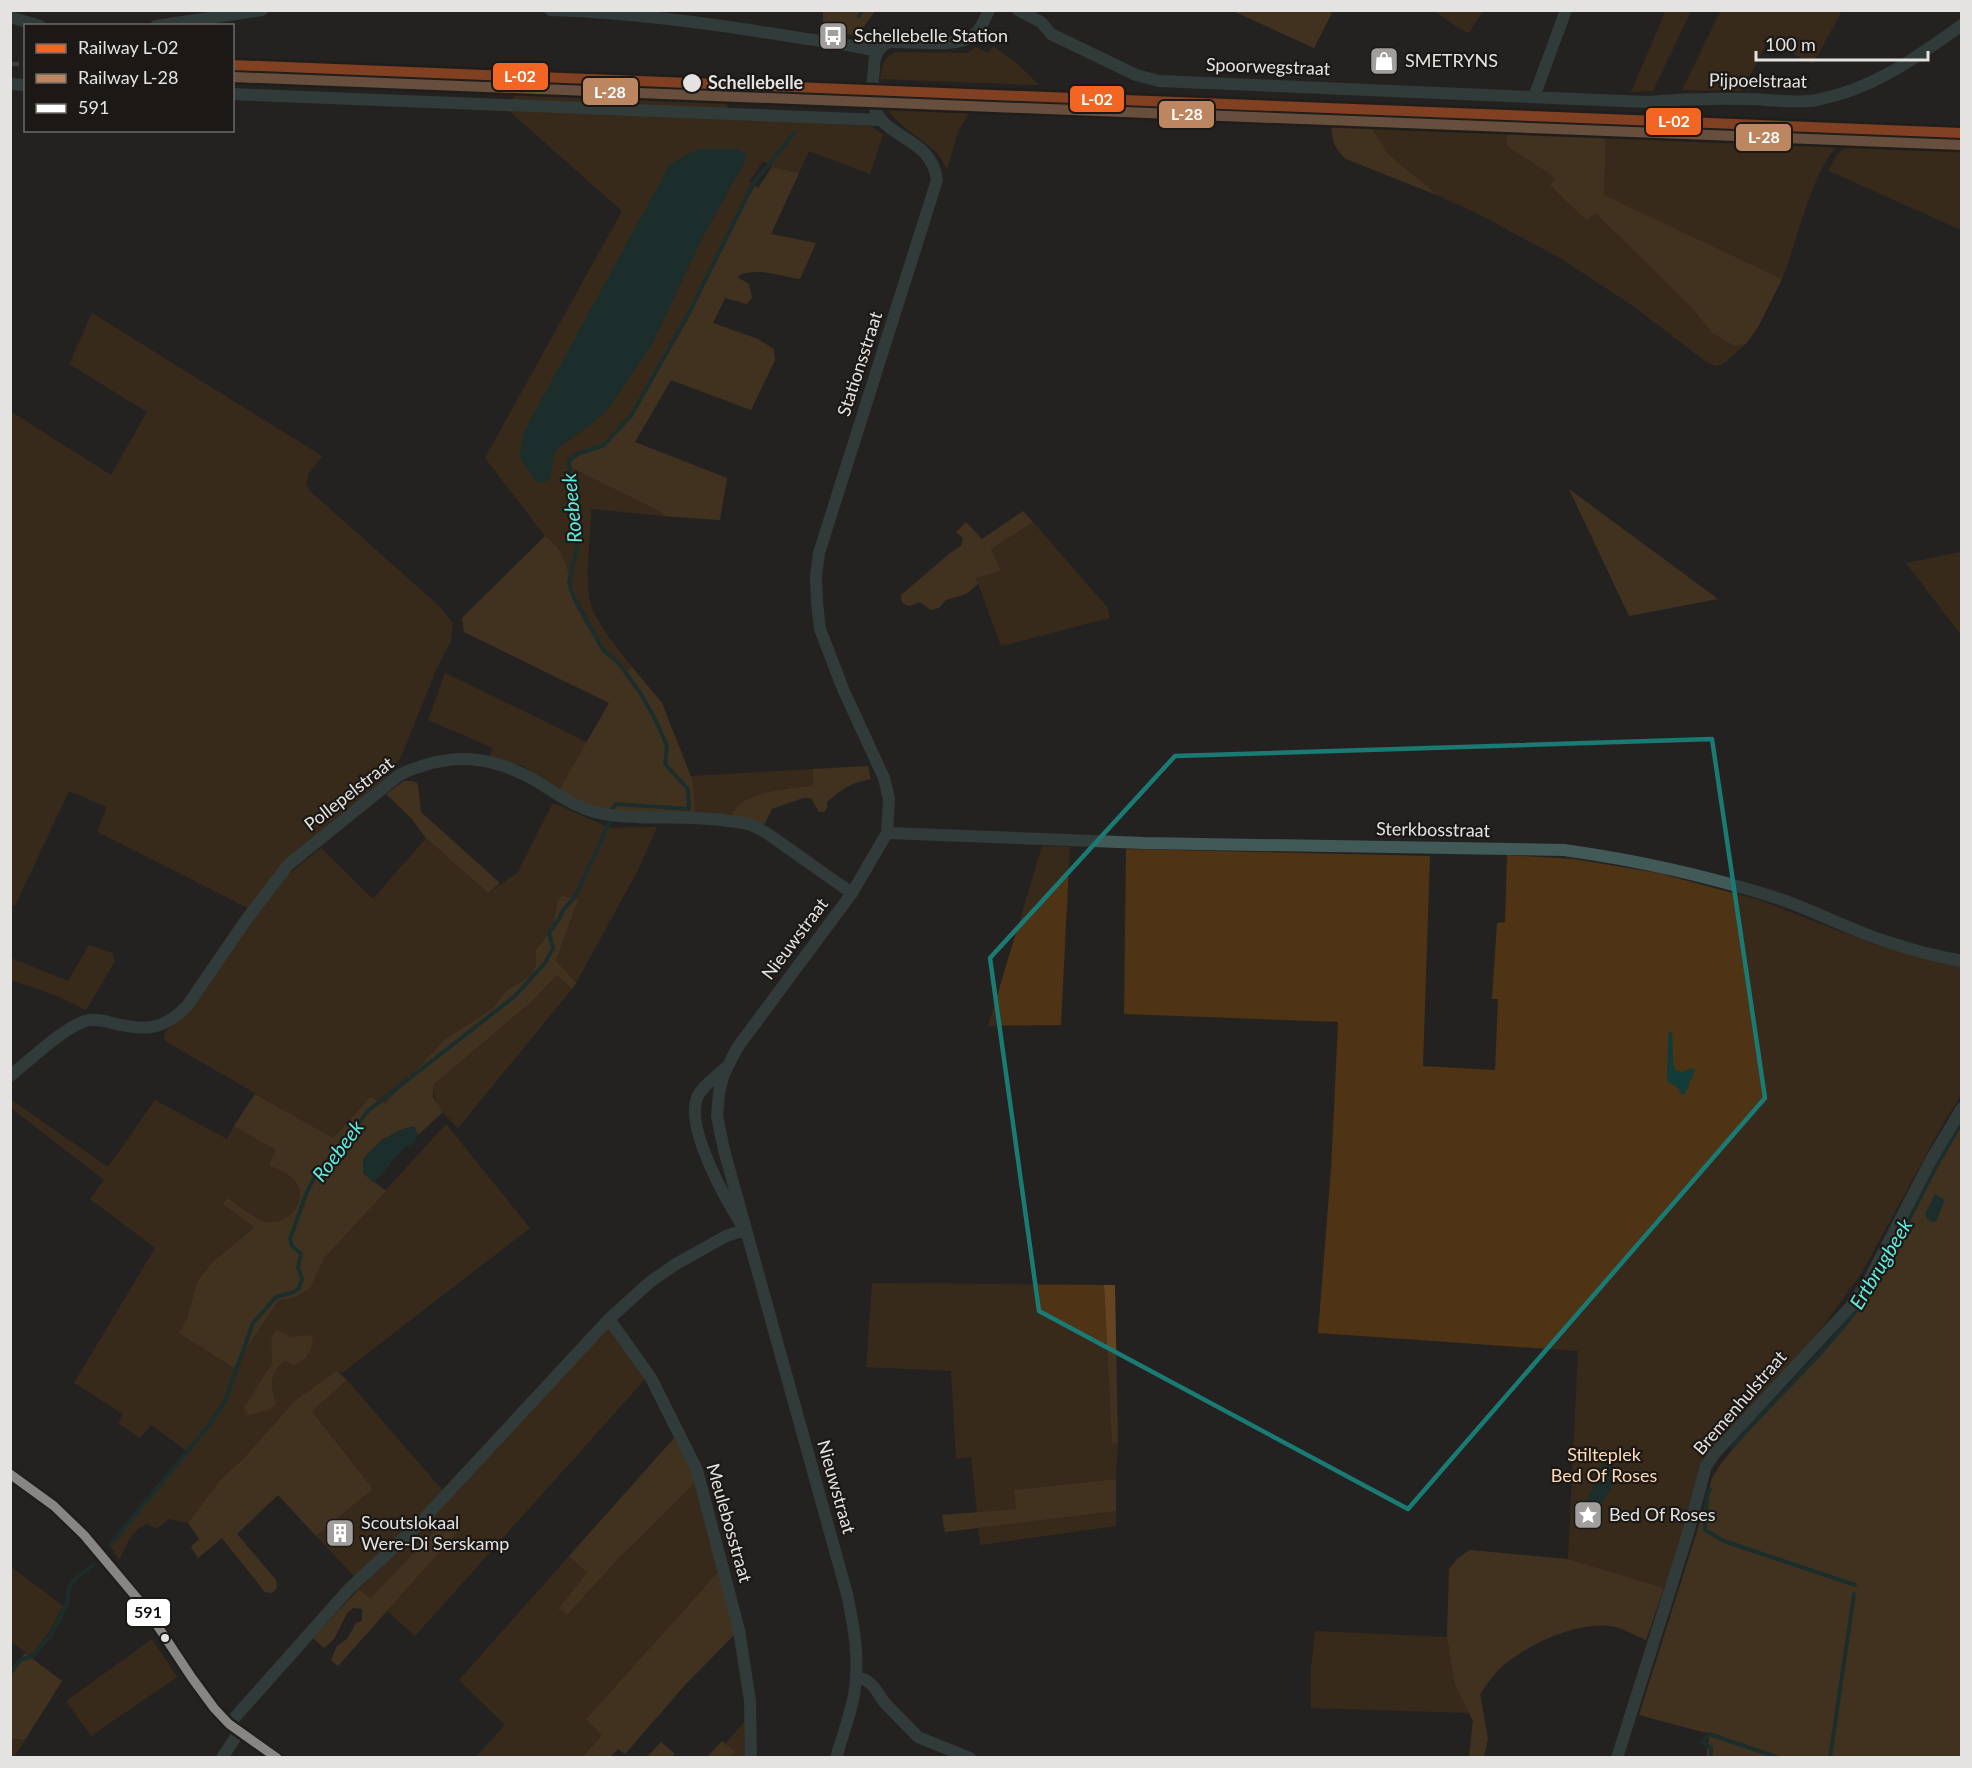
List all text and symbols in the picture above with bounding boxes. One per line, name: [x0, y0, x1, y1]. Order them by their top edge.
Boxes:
bus stop icon: Schellebelle Station: [817, 20, 849, 52]
legend: [24, 24, 234, 132]
place label: Schellebelle Station: [854, 24, 1008, 46]
scale bar: [1756, 24, 1928, 62]
text: 100 m: [1765, 33, 1816, 55]
text: Railway L-02: [78, 36, 178, 58]
shop icon: SMETRYNS: [1368, 45, 1400, 77]
place label: SMETRYNS: [1405, 49, 1498, 71]
street label: Spoorwegstraat: [1205, 53, 1331, 79]
line badge: L-02: [492, 62, 549, 91]
text: Railway L-28: [78, 66, 178, 88]
text: L-02: [504, 66, 536, 85]
street label: Pijpoelstraat: [1709, 68, 1808, 92]
place label: Schellebelle: [708, 71, 804, 93]
marker: Schellebelle: [681, 72, 703, 94]
line badge: L-28: [582, 77, 639, 106]
text: L-28: [594, 82, 626, 101]
line badge: L-02: [1069, 85, 1125, 113]
text: L-02: [1081, 89, 1113, 108]
text: 591: [78, 96, 109, 118]
line badge: L-28: [1158, 100, 1215, 129]
text: L-28: [1171, 104, 1203, 123]
line badge: L-02: [1645, 107, 1702, 136]
text: L-02: [1658, 111, 1690, 130]
line badge: L-28: [1735, 123, 1792, 152]
text: L-28: [1748, 127, 1780, 146]
street label: Stationsstraat: [832, 308, 886, 419]
water label: Roebeek: [556, 472, 586, 544]
street label: Pollepelstraat: [299, 751, 398, 835]
street label: Sterkbosstraat: [1376, 817, 1491, 841]
street label: Nieuwstraat: [756, 893, 832, 984]
water label: Roebeek: [307, 1115, 368, 1186]
water label: Ertbrugbeek: [1844, 1213, 1917, 1313]
street label: Bremenhulstraat: [1688, 1345, 1791, 1459]
street label: Nieuwstraat: [813, 1437, 861, 1537]
park label: Stilteplek Bed Of Roses: [1551, 1443, 1658, 1486]
street label: Meulebosstraat: [702, 1461, 758, 1585]
place icon: Bed Of Roses: [1572, 1499, 1604, 1531]
place label: Bed Of Roses: [1609, 1503, 1716, 1525]
place label: Scoutslokaal Were-Di Serskamp: [361, 1511, 509, 1554]
building icon: Scoutslokaal Were-Di Serskamp: [324, 1517, 356, 1549]
line badge: 591: [126, 1598, 171, 1627]
text: 591: [134, 1602, 162, 1621]
unlabelled marker: [159, 1632, 171, 1644]

